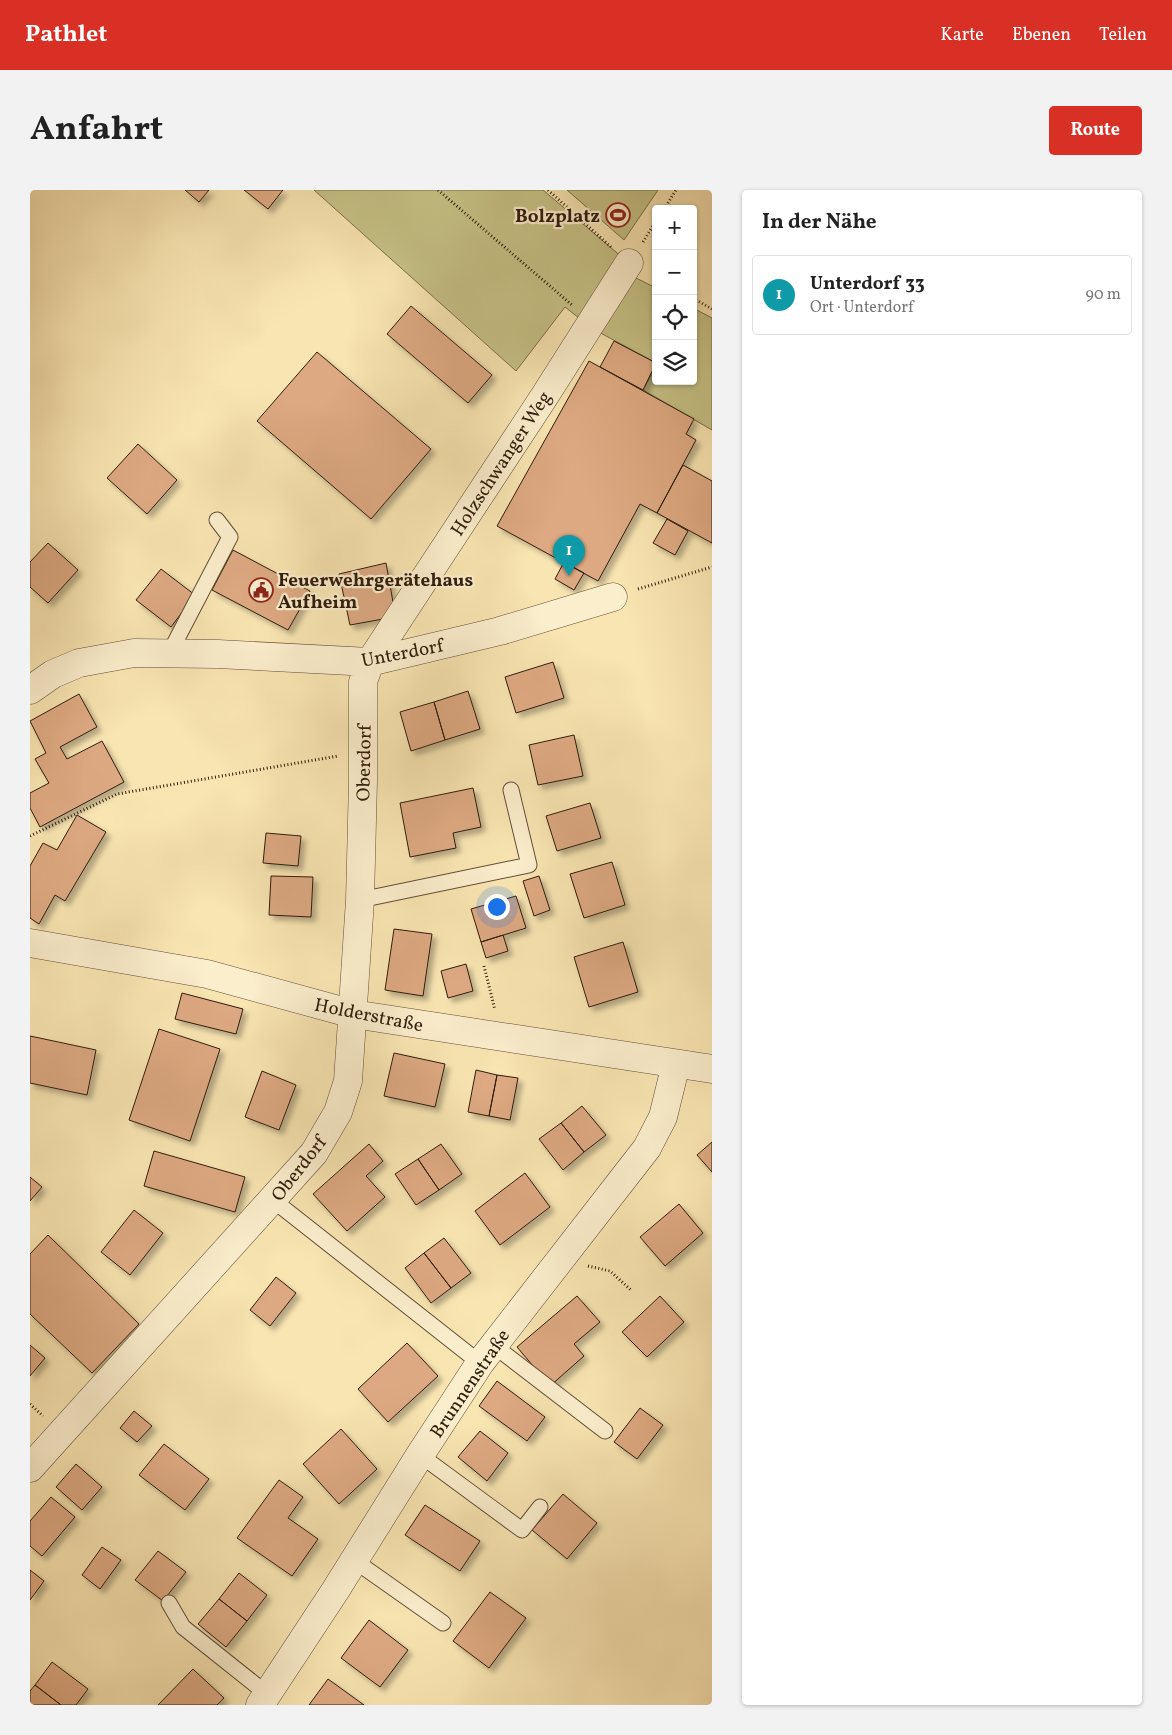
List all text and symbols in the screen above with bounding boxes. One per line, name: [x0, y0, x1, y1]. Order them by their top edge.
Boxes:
text: Pathlet: [25, 18, 107, 52]
text: Karte: [940, 23, 984, 48]
text: Ebenen: [1012, 23, 1071, 48]
text: Teilen: [1099, 23, 1147, 48]
text: Anfahrt: [30, 106, 163, 154]
button: Route: [1049, 106, 1142, 155]
sports icon: Bolzplatz: [605, 202, 631, 228]
place label: Bolzplatz: [515, 204, 600, 230]
map controls: [652, 205, 697, 385]
button: +: [652, 205, 697, 250]
text: In der Nähe: [762, 208, 877, 237]
button: −: [652, 250, 697, 295]
text: Unterdorf 33: [810, 271, 925, 297]
text: 1: [776, 284, 782, 306]
text: 90 m: [1085, 284, 1121, 306]
button: locate: [652, 295, 697, 340]
text: Ort · Unterdorf: [810, 297, 913, 319]
button: layers: [652, 340, 697, 385]
street label: Holzschwanger Weg: [445, 387, 558, 542]
pin: 1: [553, 535, 585, 576]
place label: Feuerwehrgerätehaus Aufheim: [278, 568, 473, 616]
public building icon: Feuerwehrgerätehaus Aufheim: [248, 577, 274, 603]
street label: Unterdorf: [359, 633, 447, 675]
street label: Oberdorf: [351, 723, 379, 802]
your location: [484, 894, 510, 920]
street label: Holderstraße: [312, 993, 425, 1039]
street label: Oberdorf: [266, 1130, 334, 1207]
street label: Brunnenstraße: [425, 1325, 517, 1444]

